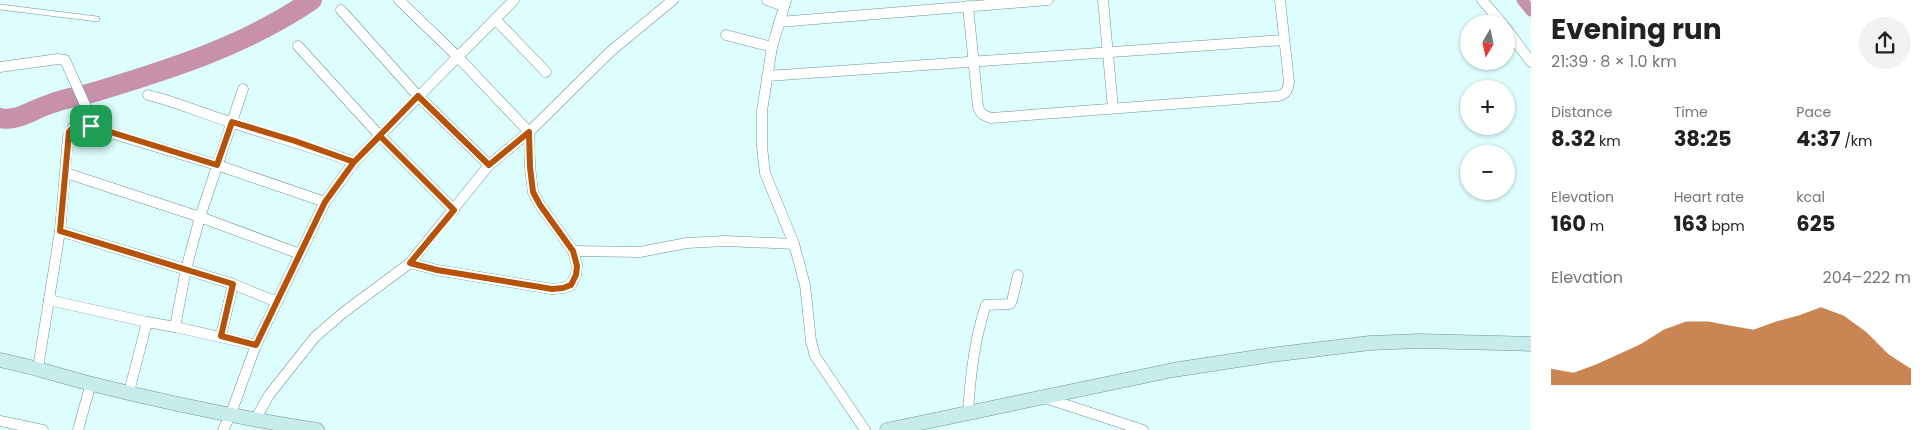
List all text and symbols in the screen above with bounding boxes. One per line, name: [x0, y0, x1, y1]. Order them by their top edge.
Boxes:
text: Evening run: [1551, 10, 1722, 49]
north arrow: [1460, 15, 1515, 70]
map controls: [1460, 15, 1515, 200]
button: share: [1859, 17, 1911, 69]
text: 21:39 · 8 × 1.0 km: [1551, 50, 1677, 73]
button: +: [1460, 80, 1515, 135]
text: Distance: [1551, 102, 1612, 122]
text: Time: [1674, 102, 1708, 122]
text: Pace: [1796, 102, 1831, 122]
pin: [70, 105, 112, 147]
icon: arrive: [77, 112, 105, 140]
text: 8.32: [1551, 124, 1595, 153]
text: 38:25: [1674, 124, 1732, 153]
text: 4:37: [1796, 124, 1840, 153]
text: km: [1595, 131, 1621, 151]
text: /km: [1840, 131, 1873, 151]
button: −: [1460, 145, 1515, 200]
text: Elevation: [1551, 187, 1614, 207]
text: Heart rate: [1674, 187, 1744, 207]
text: kcal: [1796, 187, 1825, 207]
text: 160: [1551, 209, 1586, 238]
text: 163: [1674, 209, 1708, 238]
text: 625: [1796, 209, 1835, 238]
text: m: [1586, 216, 1604, 236]
text: bpm: [1708, 216, 1745, 236]
text: Elevation: [1551, 266, 1623, 289]
text: 204–222 m: [1823, 266, 1911, 289]

